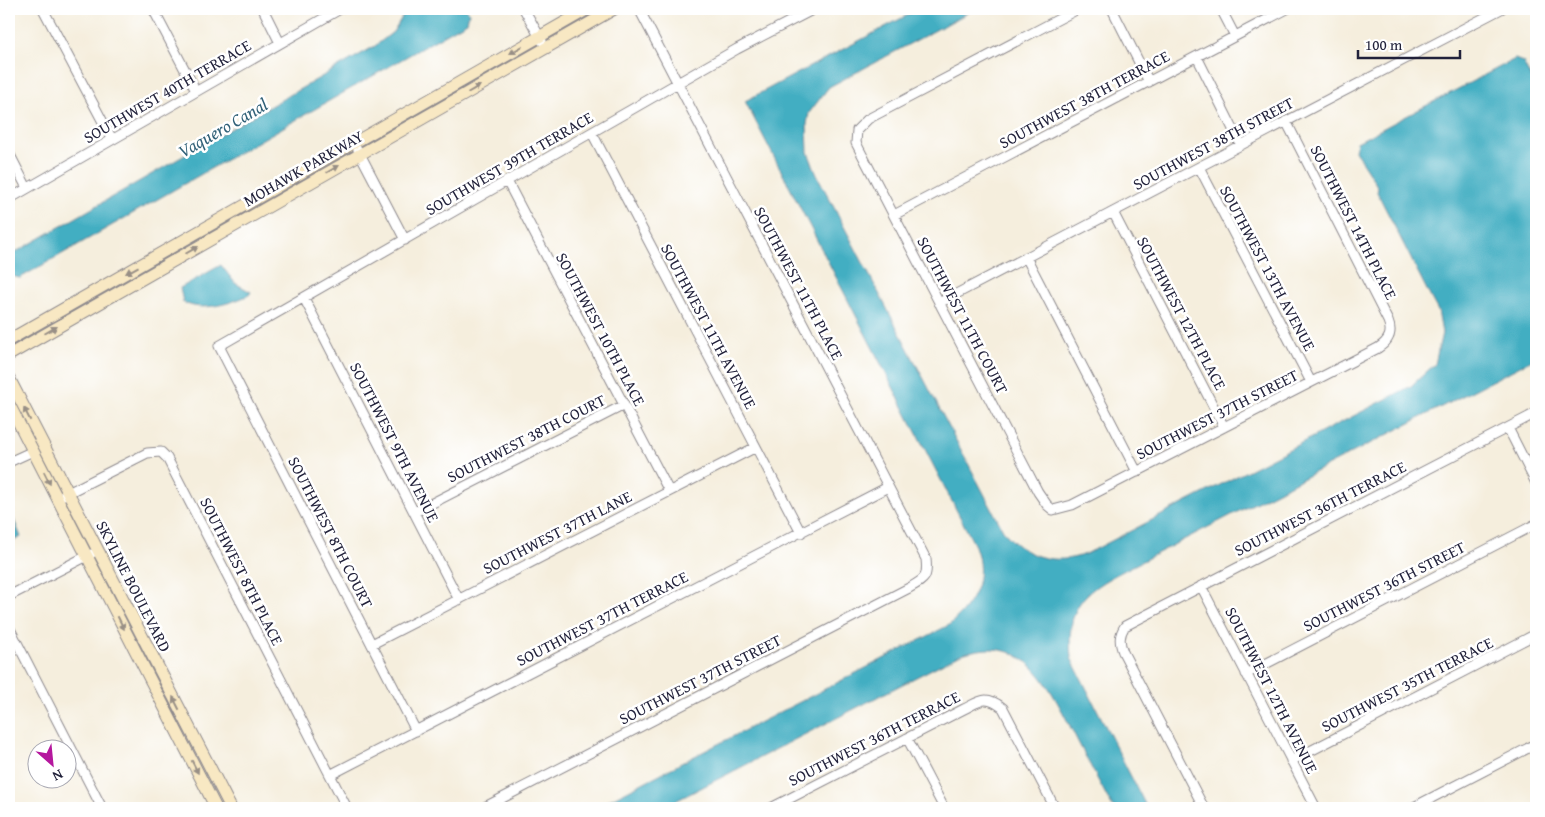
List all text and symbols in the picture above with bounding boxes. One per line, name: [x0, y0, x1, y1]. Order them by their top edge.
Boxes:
scale bar: [1358, 28, 1460, 60]
street label: SOUTHWEST 40TH TERRACE: [79, 33, 255, 149]
text: 100 m: [1365, 34, 1403, 55]
street label: SOUTHWEST 38TH TERRACE: [995, 44, 1173, 154]
one-way arrow: [509, 46, 522, 55]
one-way arrow: [468, 84, 481, 93]
street label: SOUTHWEST 38TH STREET: [1128, 90, 1298, 196]
water label: Vaquero Canal: [173, 91, 273, 164]
street label: SOUTHWEST 39TH TERRACE: [421, 105, 597, 221]
street label: MOHAWK PARKWAY: [238, 124, 368, 212]
street label: SOUTHWEST 14TH PLACE: [1305, 140, 1403, 304]
one-way arrow: [327, 165, 340, 174]
street label: SOUTHWEST 13TH AVENUE: [1214, 181, 1322, 355]
street label: SOUTHWEST 11TH PLACE: [748, 202, 850, 364]
street label: SOUTHWEST 11TH COURT: [911, 232, 1015, 398]
street label: SOUTHWEST 12TH PLACE: [1131, 232, 1233, 394]
street label: SOUTHWEST 11TH AVENUE: [655, 239, 763, 413]
one-way arrow: [185, 245, 199, 254]
street label: SOUTHWEST 10TH PLACE: [550, 248, 652, 410]
one-way arrow: [125, 266, 138, 275]
one-way arrow: [44, 326, 57, 335]
street label: SOUTHWEST 9TH AVENUE: [344, 358, 446, 526]
street label: SOUTHWEST 37TH STREET: [1132, 363, 1302, 465]
street label: SOUTHWEST 38TH COURT: [443, 388, 609, 488]
one-way arrow: [23, 406, 31, 421]
street label: SOUTHWEST 8TH COURT: [282, 452, 380, 612]
street label: SOUTHWEST 36TH TERRACE: [1230, 454, 1410, 562]
one-way arrow: [43, 471, 51, 486]
street label: SOUTHWEST 37TH LANE: [478, 484, 636, 580]
street label: SOUTHWEST 8TH PLACE: [194, 493, 290, 649]
street label: SKYLINE BOULEVARD: [91, 516, 178, 656]
street label: SOUTHWEST 36TH STREET: [1299, 535, 1469, 637]
street label: SOUTHWEST 37TH TERRACE: [512, 564, 692, 672]
street label: SOUTHWEST 12TH AVENUE: [1219, 602, 1325, 778]
one-way arrow: [117, 616, 125, 630]
street label: SOUTHWEST 37TH STREET: [615, 628, 785, 730]
street label: SOUTHWEST 35TH TERRACE: [1317, 630, 1497, 738]
street label: SOUTHWEST 36TH TERRACE: [784, 684, 964, 792]
one-way arrow: [172, 695, 180, 710]
north arrow: [28, 740, 78, 790]
one-way arrow: [191, 760, 199, 775]
text: N: [49, 765, 67, 787]

